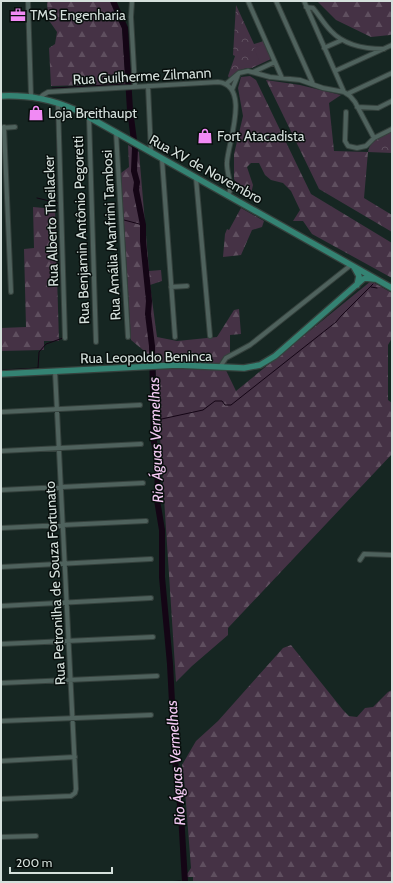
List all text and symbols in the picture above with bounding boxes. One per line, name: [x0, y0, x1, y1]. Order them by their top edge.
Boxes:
office icon: TMS Engenharia: [9, 6, 27, 24]
place label: TMS Engenharia: [30, 6, 126, 24]
street label: Rua Guilherme Zilmann: [72, 63, 212, 89]
shop icon: Loja Breithaupt: [27, 104, 45, 122]
place label: Loja Breithaupt: [48, 104, 137, 122]
shop icon: Fort Atacadista: [196, 127, 214, 145]
place label: Fort Atacadista: [217, 127, 305, 145]
street label: Rua XV de Novembro: [146, 130, 266, 208]
street label: Rua Benjamin Antônio Pegoretti: [69, 135, 93, 325]
street label: Rua Amália Manfrini Tambosi: [98, 149, 124, 321]
street label: Rua Alberto Theilacker: [40, 155, 62, 287]
street label: Rua Leopoldo Beninca: [80, 347, 212, 367]
water label: Rio Águas Vermelhas: [143, 377, 167, 503]
street label: Rua Petronilha de Souza Fortunato: [41, 480, 69, 685]
water label: Rio Águas Vermelhas: [161, 700, 189, 826]
scale bar: [10, 849, 112, 875]
text: 200 m: [16, 855, 52, 870]

